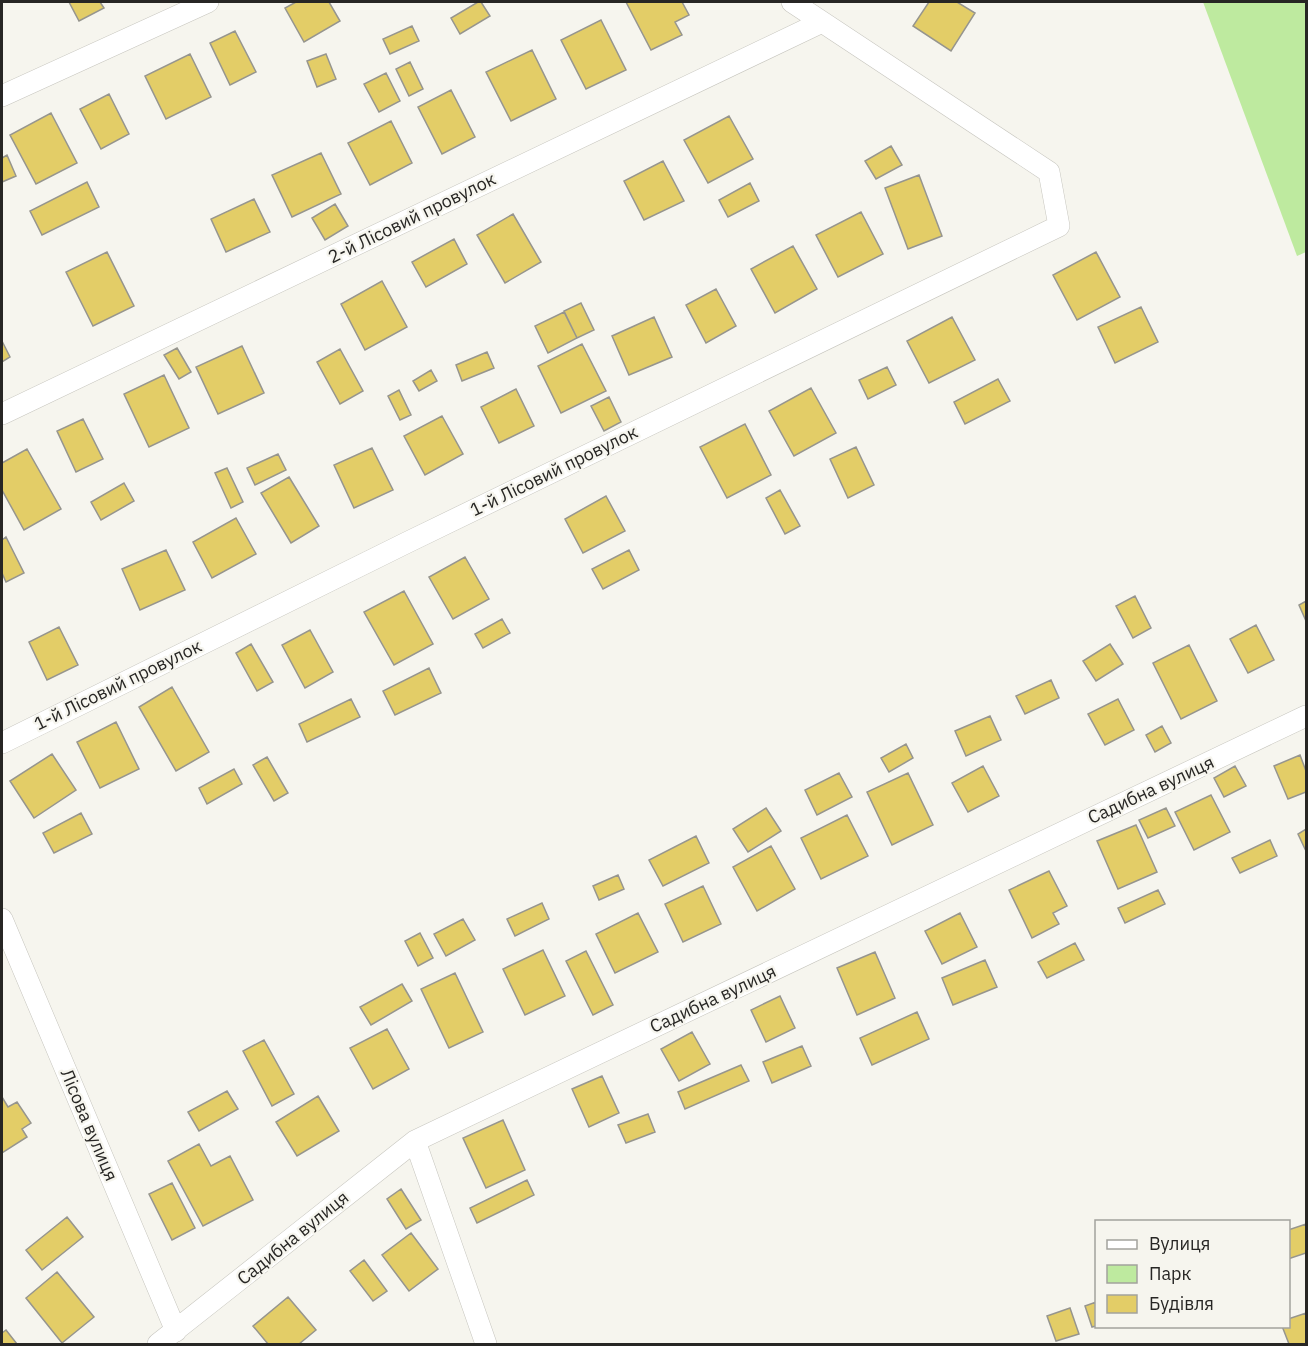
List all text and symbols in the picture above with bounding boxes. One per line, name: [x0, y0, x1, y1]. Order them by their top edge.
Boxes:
street label: 2-й Лісовий провулок: [324, 167, 499, 268]
street label: 1-й Лісовий провулок: [466, 420, 641, 521]
street label: 1-й Лісовий провулок: [30, 634, 205, 735]
street label: Садибна вулиця: [1084, 750, 1218, 829]
street label: Садибна вулиця: [646, 959, 780, 1038]
street label: Лісова вулиця: [56, 1065, 123, 1184]
street label: Садибна вулиця: [232, 1186, 353, 1290]
legend: [1095, 1220, 1290, 1328]
text: Вулиця: [1149, 1232, 1210, 1255]
text: Парк: [1149, 1262, 1192, 1285]
text: Будівля: [1149, 1292, 1214, 1315]

